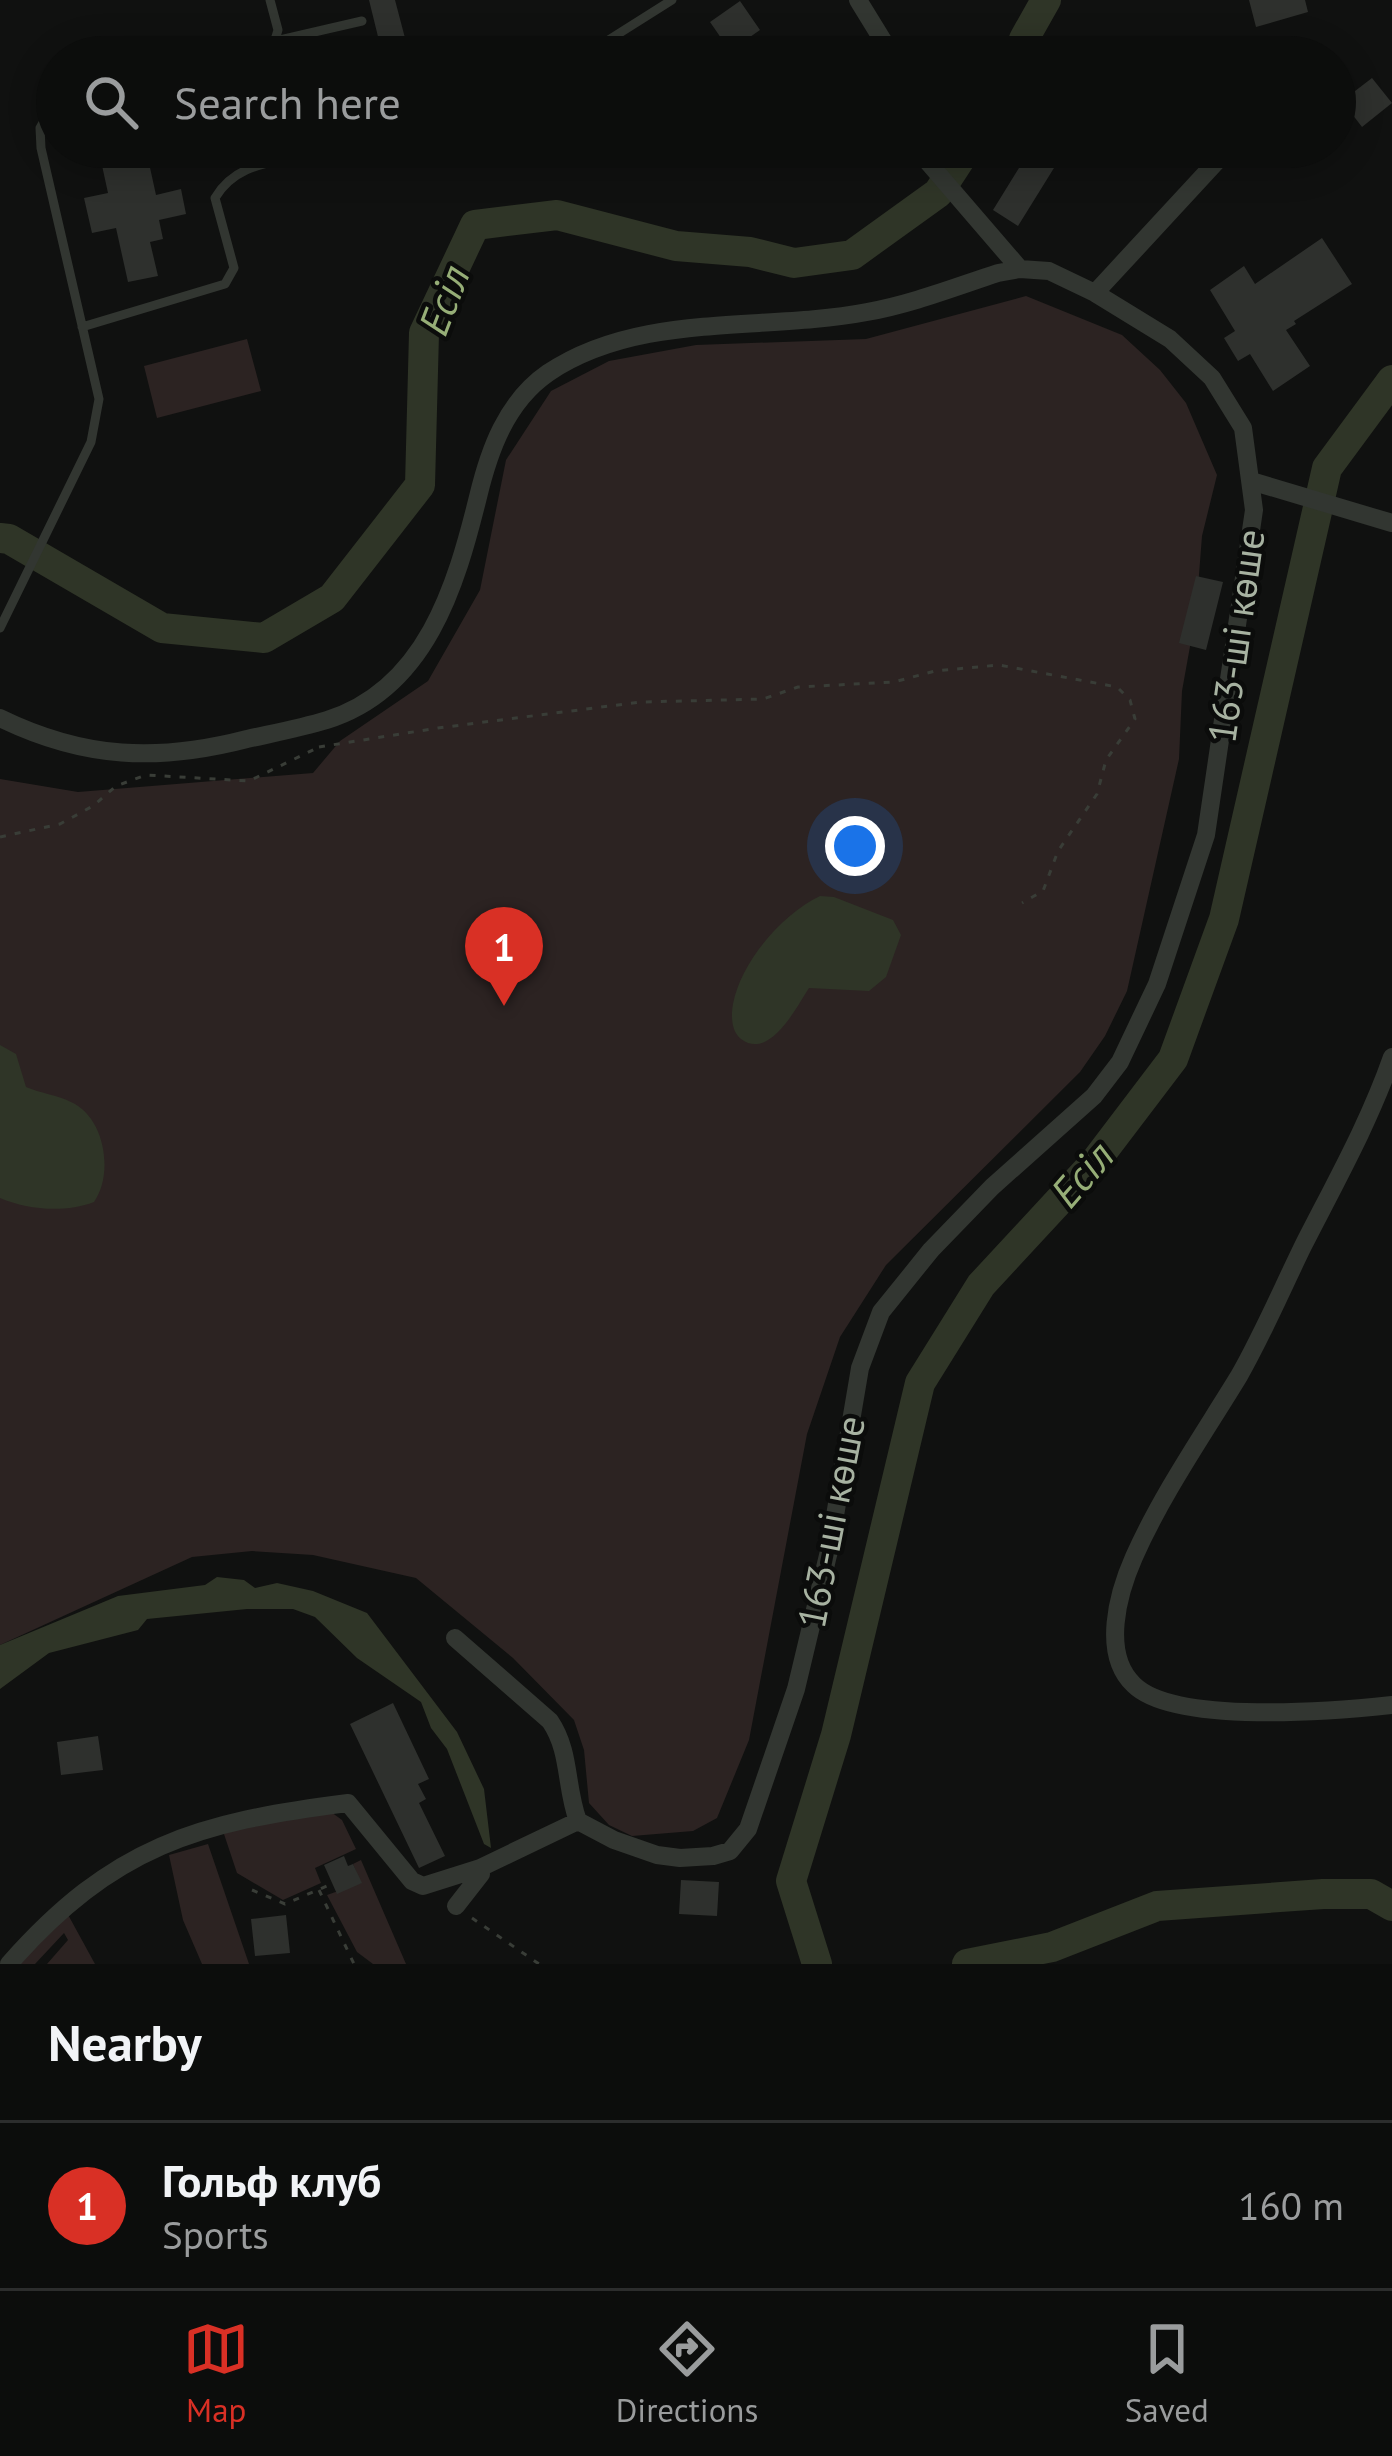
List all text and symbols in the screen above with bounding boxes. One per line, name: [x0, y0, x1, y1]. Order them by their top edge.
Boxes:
search box: [36, 36, 1356, 168]
icon: search: [78, 69, 144, 135]
text: Search here: [174, 73, 401, 131]
water label: Есіл: [405, 257, 482, 343]
street label: 163-ші көше: [1195, 526, 1276, 746]
your location: [825, 816, 885, 876]
pin: 1: [465, 907, 543, 1006]
water label: Есіл: [1038, 1129, 1126, 1218]
street label: 163-ші көше: [785, 1412, 876, 1632]
text: Nearby: [48, 2009, 202, 2075]
text: Гольф клуб: [162, 2151, 382, 2209]
text: 1: [76, 2180, 98, 2231]
text: 160 m: [1238, 2180, 1344, 2231]
text: Sports: [162, 2209, 269, 2260]
tab: Map: [183, 2316, 249, 2431]
tab: Directions: [616, 2316, 758, 2431]
tab: Saved: [1125, 2316, 1209, 2431]

